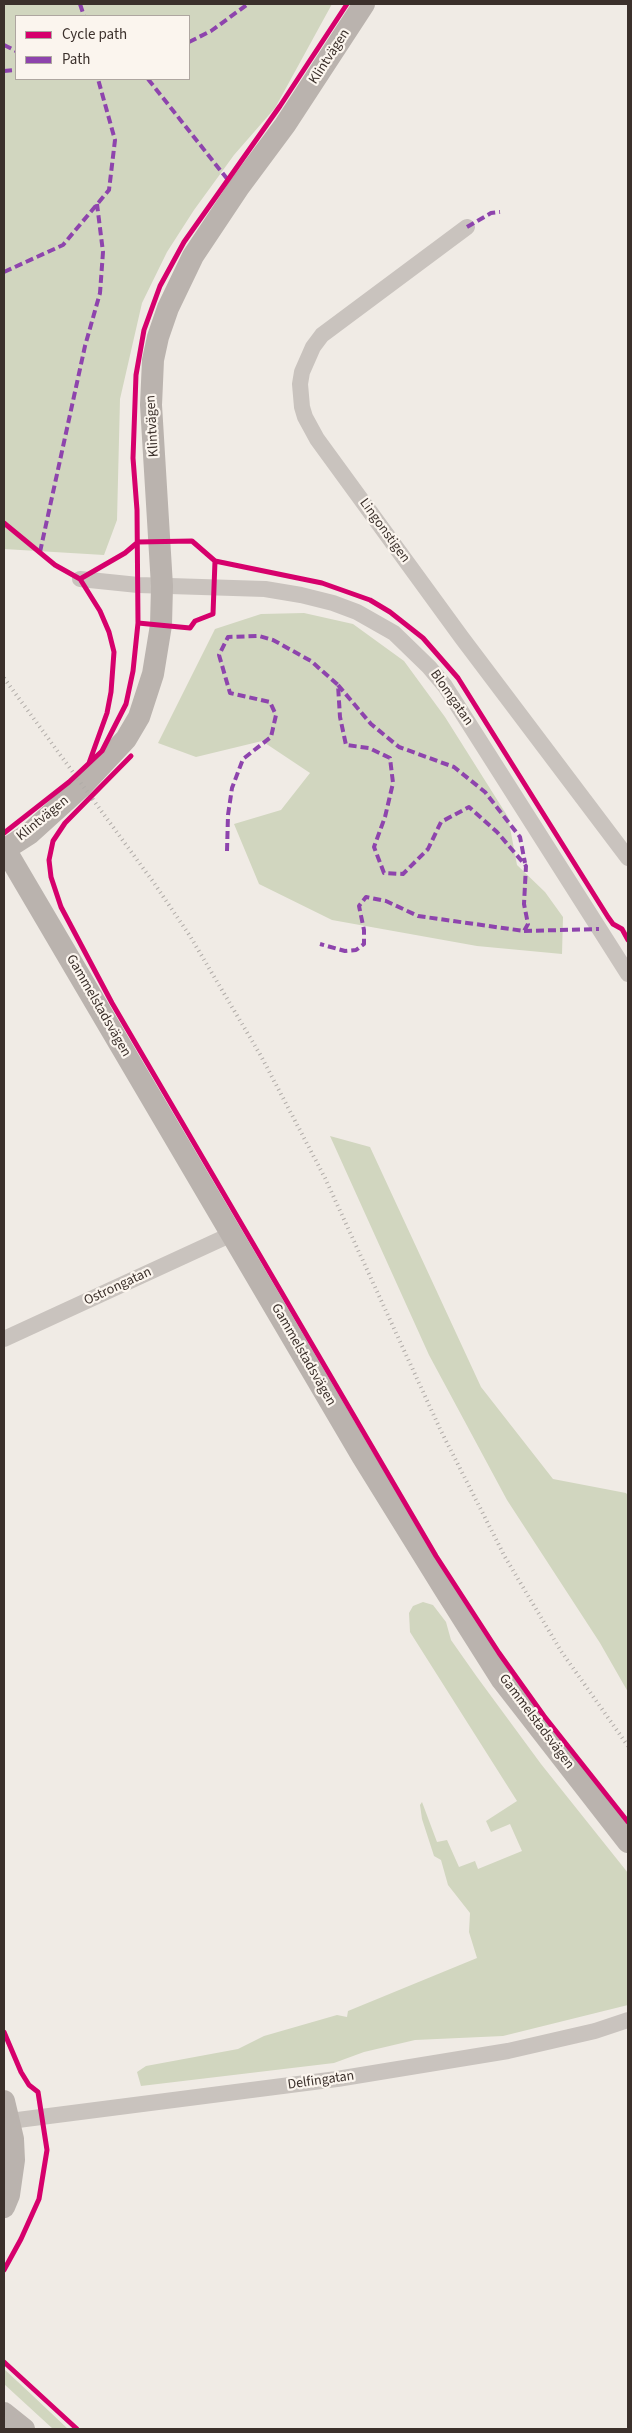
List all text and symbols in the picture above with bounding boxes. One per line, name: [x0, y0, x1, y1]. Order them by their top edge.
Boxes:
legend: [15, 15, 190, 80]
text: Cycle path: [62, 24, 127, 45]
street label: Klintvägen: [306, 26, 354, 88]
text: Path: [62, 49, 90, 70]
street label: Klintvägen: [143, 394, 163, 458]
street label: Lingonstigen: [355, 496, 413, 566]
street label: Blomgatan: [426, 667, 476, 729]
street label: Klintvägen: [14, 793, 72, 845]
street label: Gammelstadsvägen: [62, 952, 134, 1060]
street label: Ostrongatan: [82, 1264, 154, 1310]
street label: Gammelstadsvägen: [267, 1301, 339, 1409]
street label: Gammelstadsvägen: [495, 1671, 577, 1773]
street label: Delfingatan: [287, 2068, 355, 2094]

